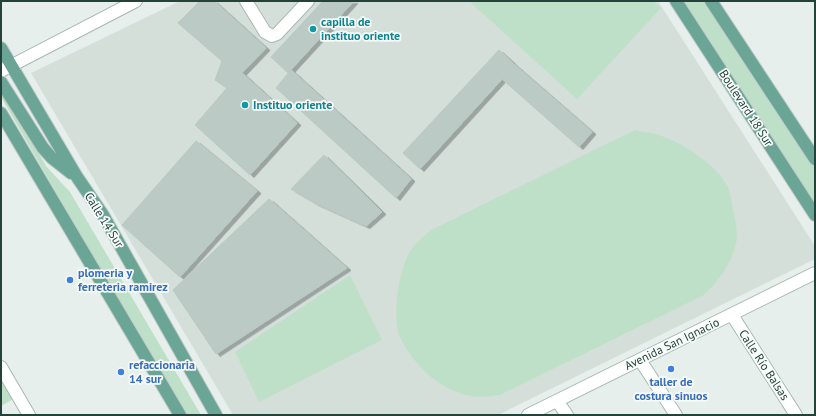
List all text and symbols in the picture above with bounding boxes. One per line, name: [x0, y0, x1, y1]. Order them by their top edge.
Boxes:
place label: capilla de instituo oriente: [321, 14, 400, 43]
marker: capilla de instituo oriente: [308, 24, 318, 34]
street label: Boulevard 18 Sur: [716, 67, 777, 149]
place label: Instituo oriente: [253, 97, 332, 112]
marker: Instituo oriente: [240, 100, 250, 110]
street label: Calle 14 Sur: [82, 189, 127, 250]
place label: plomeria y ferreteria ramirez: [78, 265, 168, 294]
marker: plomeria y ferreteria ramirez: [65, 275, 75, 285]
street label: Avenida San Ignacio: [622, 314, 722, 373]
street label: Calle Río Balsas: [736, 327, 793, 403]
place label: refaccionaria 14 sur: [129, 357, 195, 386]
marker: taller de costura sinuos: [666, 364, 676, 374]
marker: refaccionaria 14 sur: [116, 367, 126, 377]
place label: taller de costura sinuos: [634, 374, 708, 403]

